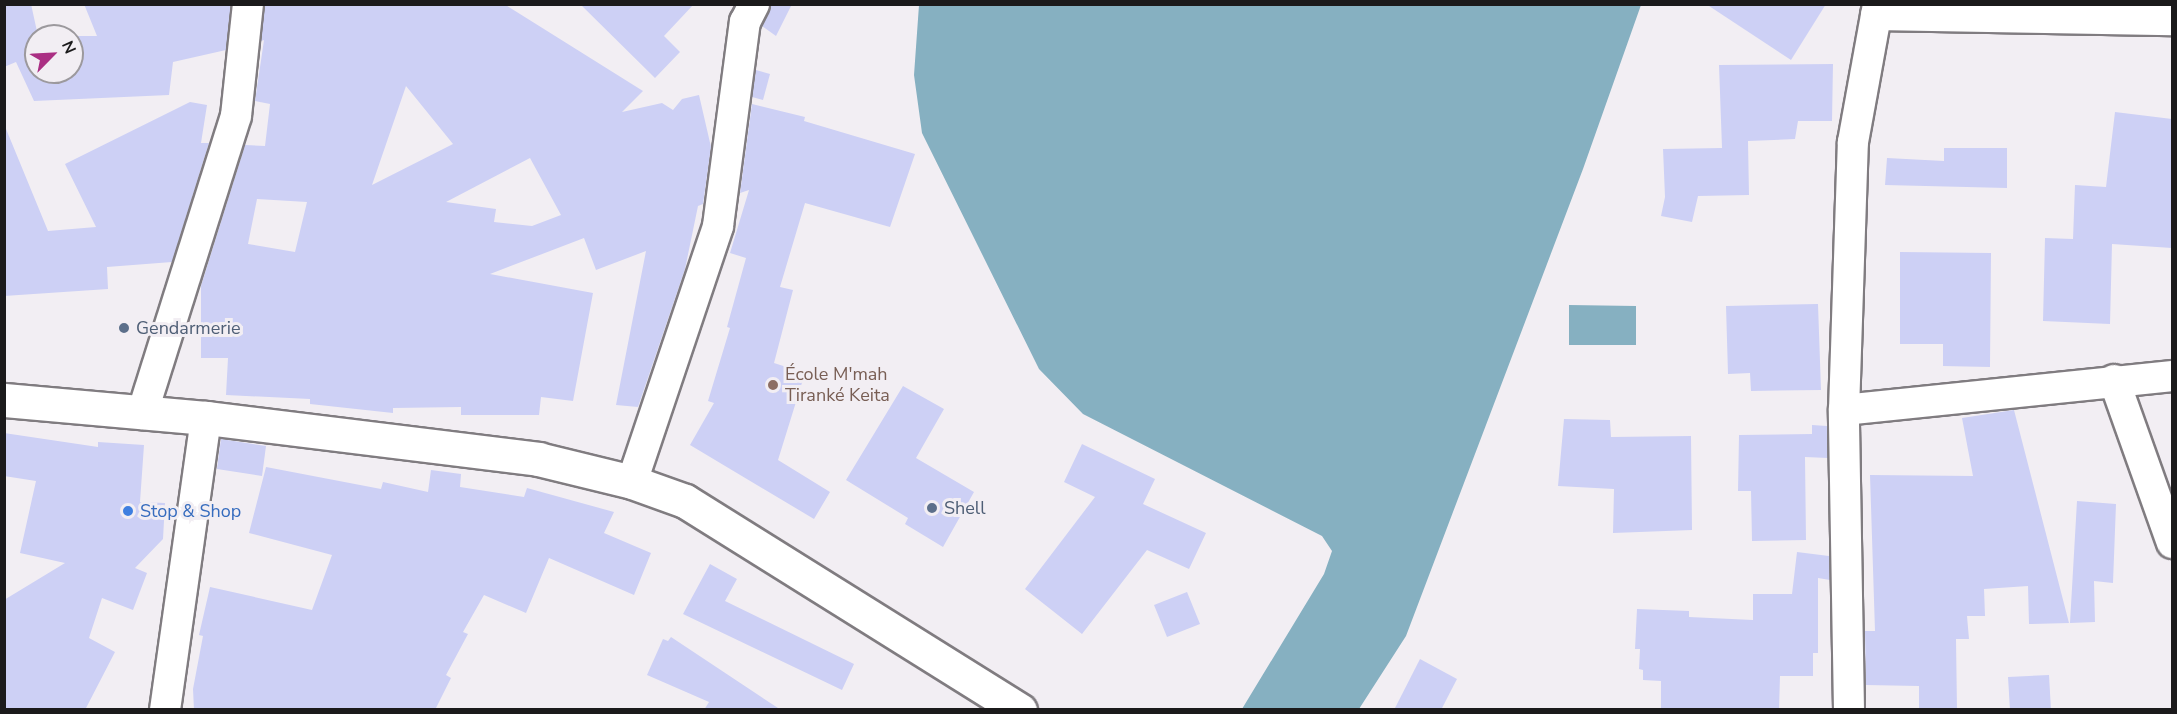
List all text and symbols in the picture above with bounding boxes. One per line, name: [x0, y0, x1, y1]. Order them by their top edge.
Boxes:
north arrow: [24, 24, 84, 84]
text: N: [56, 38, 81, 57]
place label: Gendarmerie: [136, 317, 241, 339]
marker: Gendarmerie: [117, 321, 131, 335]
place label: École M'mah Tiranké Keita: [785, 364, 890, 406]
marker: École M'mah Tiranké Keita: [766, 378, 780, 392]
place label: Shell: [944, 497, 986, 519]
place label: Stop & Shop: [140, 500, 241, 522]
marker: Shell: [925, 501, 939, 515]
marker: Stop & Shop: [121, 504, 135, 518]

